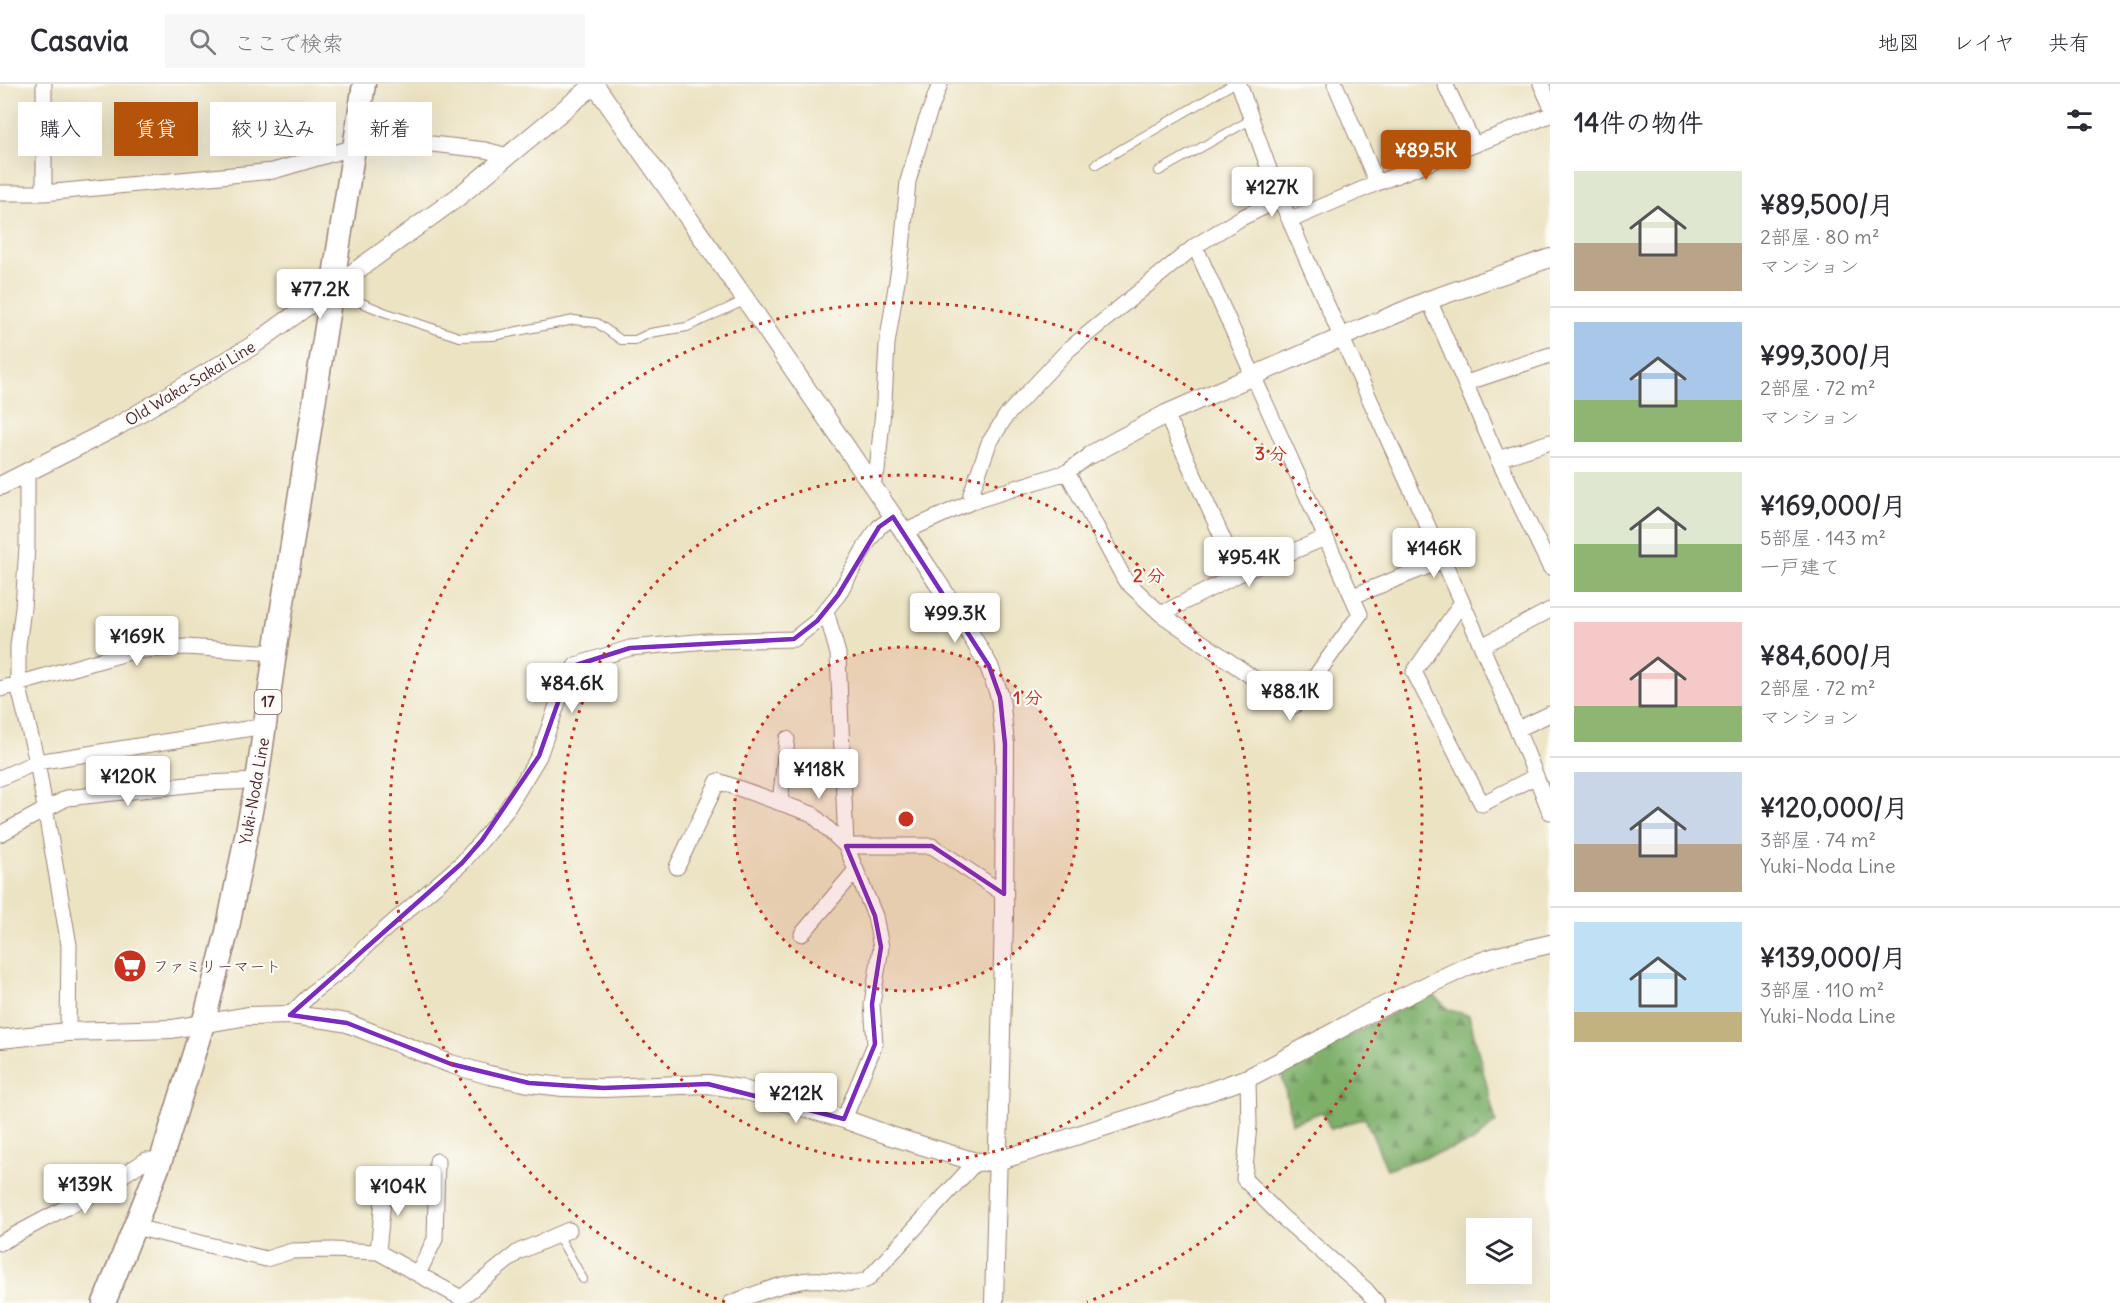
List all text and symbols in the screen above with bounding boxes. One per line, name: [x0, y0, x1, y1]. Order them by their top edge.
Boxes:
search box: [165, 14, 585, 68]
text: Casavia: [30, 23, 129, 59]
icon: search: [186, 25, 219, 58]
text: ここで検索: [234, 29, 344, 57]
text: 地図: [1878, 29, 1920, 56]
text: レイヤ: [1953, 29, 2015, 56]
text: 共有: [2048, 29, 2090, 56]
chip: 購入: [18, 102, 102, 156]
chip: 賃貸: [114, 102, 198, 156]
chip: 絞り込み: [210, 102, 336, 156]
chip: 新着: [348, 102, 432, 156]
icon: filters: [2063, 104, 2096, 137]
text: 14件の物件: [1574, 106, 1703, 139]
pin: ¥89.5K: [1377, 130, 1475, 181]
text: ¥89.5K: [1395, 137, 1457, 162]
pin: ¥127K: [1230, 167, 1314, 218]
text: ¥127K: [1246, 174, 1298, 199]
text: ¥89,500/月: [1760, 188, 1894, 221]
icon: home: [1622, 195, 1694, 267]
text: 2部屋 · 80 m²: [1760, 224, 1879, 249]
text: マンション: [1760, 253, 1859, 278]
pin: ¥77.2K: [271, 269, 369, 320]
text: ¥77.2K: [291, 276, 349, 301]
street label: Old Waka-Sakai Line: [121, 336, 259, 430]
text: ¥99,300/月: [1760, 339, 1894, 372]
icon: home: [1622, 346, 1694, 418]
text: 2部屋 · 72 m²: [1760, 375, 1875, 400]
text: マンション: [1760, 404, 1859, 429]
text: 3 分: [1255, 442, 1287, 465]
text: ¥169,000/月: [1760, 489, 1907, 522]
icon: home: [1622, 496, 1694, 568]
text: 5部屋 · 143 m²: [1760, 525, 1886, 550]
pin: ¥146K: [1392, 528, 1476, 579]
text: ¥146K: [1406, 535, 1462, 560]
pin: ¥95.4K: [1200, 537, 1298, 588]
text: ¥95.4K: [1218, 544, 1280, 569]
text: 一戸建て: [1760, 554, 1840, 579]
text: 2 分: [1133, 564, 1165, 587]
pin: ¥99.3K: [906, 593, 1004, 644]
text: ¥99.3K: [924, 600, 986, 625]
pin: ¥169K: [95, 616, 179, 667]
text: ¥169K: [109, 623, 165, 648]
text: ¥84,600/月: [1760, 639, 1895, 672]
icon: home: [1622, 646, 1694, 718]
pin: ¥84.6K: [523, 663, 621, 714]
text: ¥84.6K: [541, 670, 603, 695]
pin: ¥88.1K: [1241, 671, 1339, 722]
text: 2部屋 · 72 m²: [1760, 675, 1875, 700]
text: ¥88.1K: [1261, 678, 1319, 703]
text: 1 分: [1013, 686, 1043, 709]
road number: 17: [254, 690, 282, 714]
text: マンション: [1760, 704, 1859, 729]
street label: Yuki-Noda Line: [235, 736, 273, 846]
pin: ¥118K: [777, 749, 861, 800]
pin: ¥120K: [86, 756, 170, 807]
text: ¥118K: [793, 756, 845, 781]
text: ¥120K: [100, 763, 156, 788]
text: ¥120,000/月: [1760, 791, 1909, 824]
icon: home: [1622, 796, 1694, 868]
centre of rings: [896, 809, 916, 829]
text: 3部屋 · 74 m²: [1760, 827, 1876, 852]
text: Yuki-Noda Line: [1760, 853, 1895, 878]
text: ¥139,000/月: [1760, 941, 1907, 974]
icon: home: [1622, 946, 1694, 1018]
supermarket icon: ファミリーマート: [112, 948, 148, 984]
place label: ファミリーマート: [153, 956, 281, 976]
text: 3部屋 · 110 m²: [1760, 977, 1884, 1002]
text: Yuki-Noda Line: [1760, 1003, 1895, 1028]
pin: ¥212K: [754, 1073, 838, 1124]
text: ¥212K: [769, 1080, 823, 1105]
pin: ¥139K: [43, 1164, 127, 1215]
pin: ¥104K: [356, 1166, 440, 1217]
text: ¥139K: [58, 1171, 112, 1196]
text: ¥104K: [370, 1173, 426, 1198]
map controls: [1466, 1218, 1532, 1284]
button: layers: [1466, 1218, 1532, 1284]

